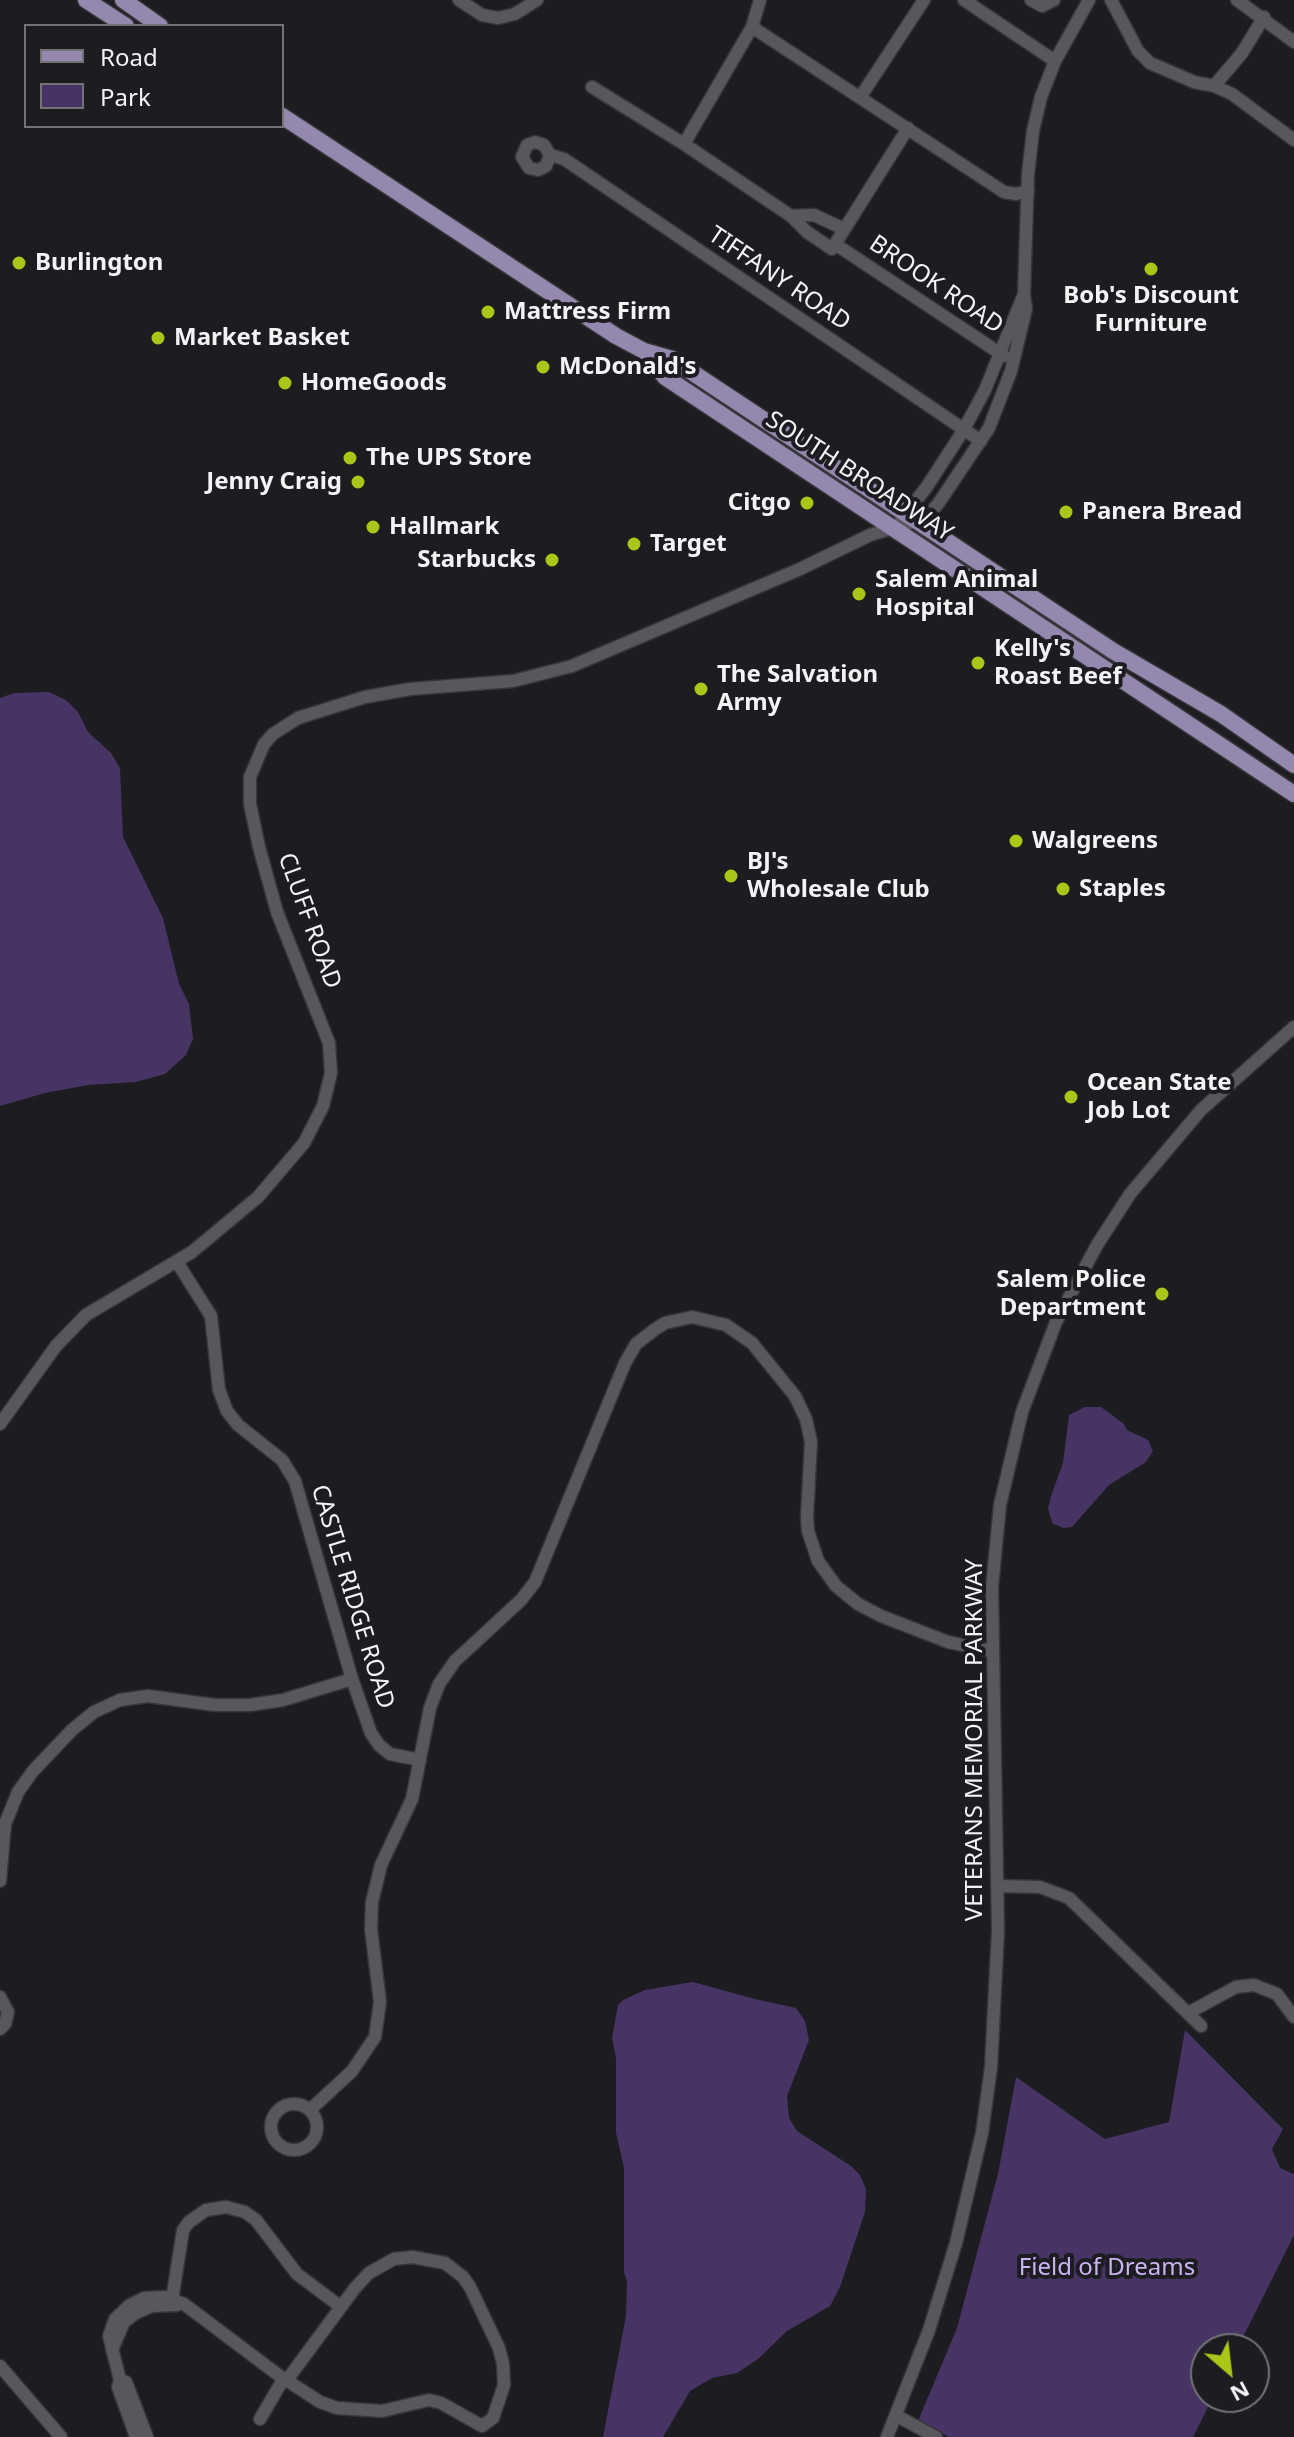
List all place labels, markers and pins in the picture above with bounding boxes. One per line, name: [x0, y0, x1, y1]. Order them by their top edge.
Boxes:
place label: Burlington: [35, 249, 163, 277]
marker: Burlington: [10, 254, 28, 272]
marker: Bob's Discount Furniture: [1142, 260, 1160, 278]
place label: Bob's Discount Furniture: [1063, 282, 1239, 338]
place label: Mattress Firm: [504, 298, 671, 326]
marker: Mattress Firm: [479, 303, 497, 321]
place label: Market Basket: [174, 324, 350, 352]
marker: Market Basket: [149, 329, 167, 347]
place label: McDonald's: [559, 353, 697, 381]
marker: McDonald's: [534, 358, 552, 376]
place label: HomeGoods: [301, 369, 447, 397]
marker: HomeGoods: [276, 374, 294, 392]
place label: The UPS Store: [366, 444, 532, 472]
marker: The UPS Store: [341, 449, 359, 467]
place label: Jenny Craig: [206, 468, 342, 496]
marker: Jenny Craig: [349, 473, 367, 491]
place label: Citgo: [728, 489, 791, 517]
marker: Citgo: [798, 494, 816, 512]
place label: Panera Bread: [1082, 498, 1242, 526]
marker: Panera Bread: [1057, 503, 1075, 521]
place label: Hallmark: [389, 513, 499, 541]
marker: Hallmark: [364, 518, 382, 536]
place label: Target: [650, 530, 727, 558]
marker: Target: [625, 535, 643, 553]
place label: Starbucks: [417, 546, 536, 574]
marker: Starbucks: [543, 551, 561, 569]
place label: Salem Animal Hospital: [875, 566, 1038, 622]
marker: Salem Animal Hospital: [850, 585, 868, 603]
place label: Kelly's Roast Beef: [994, 635, 1122, 691]
marker: Kelly's Roast Beef: [969, 654, 987, 672]
place label: The Salvation Army: [717, 661, 878, 717]
marker: The Salvation Army: [692, 680, 710, 698]
place label: Walgreens: [1032, 827, 1158, 855]
marker: Walgreens: [1007, 832, 1025, 850]
place label: BJ's Wholesale Club: [747, 848, 930, 904]
marker: BJ's Wholesale Club: [722, 867, 740, 885]
place label: Staples: [1079, 875, 1166, 903]
marker: Staples: [1054, 880, 1072, 898]
place label: Ocean State Job Lot: [1087, 1069, 1232, 1125]
marker: Ocean State Job Lot: [1062, 1088, 1080, 1106]
place label: Salem Police Department: [996, 1266, 1146, 1322]
marker: Salem Police Department: [1153, 1285, 1171, 1303]

